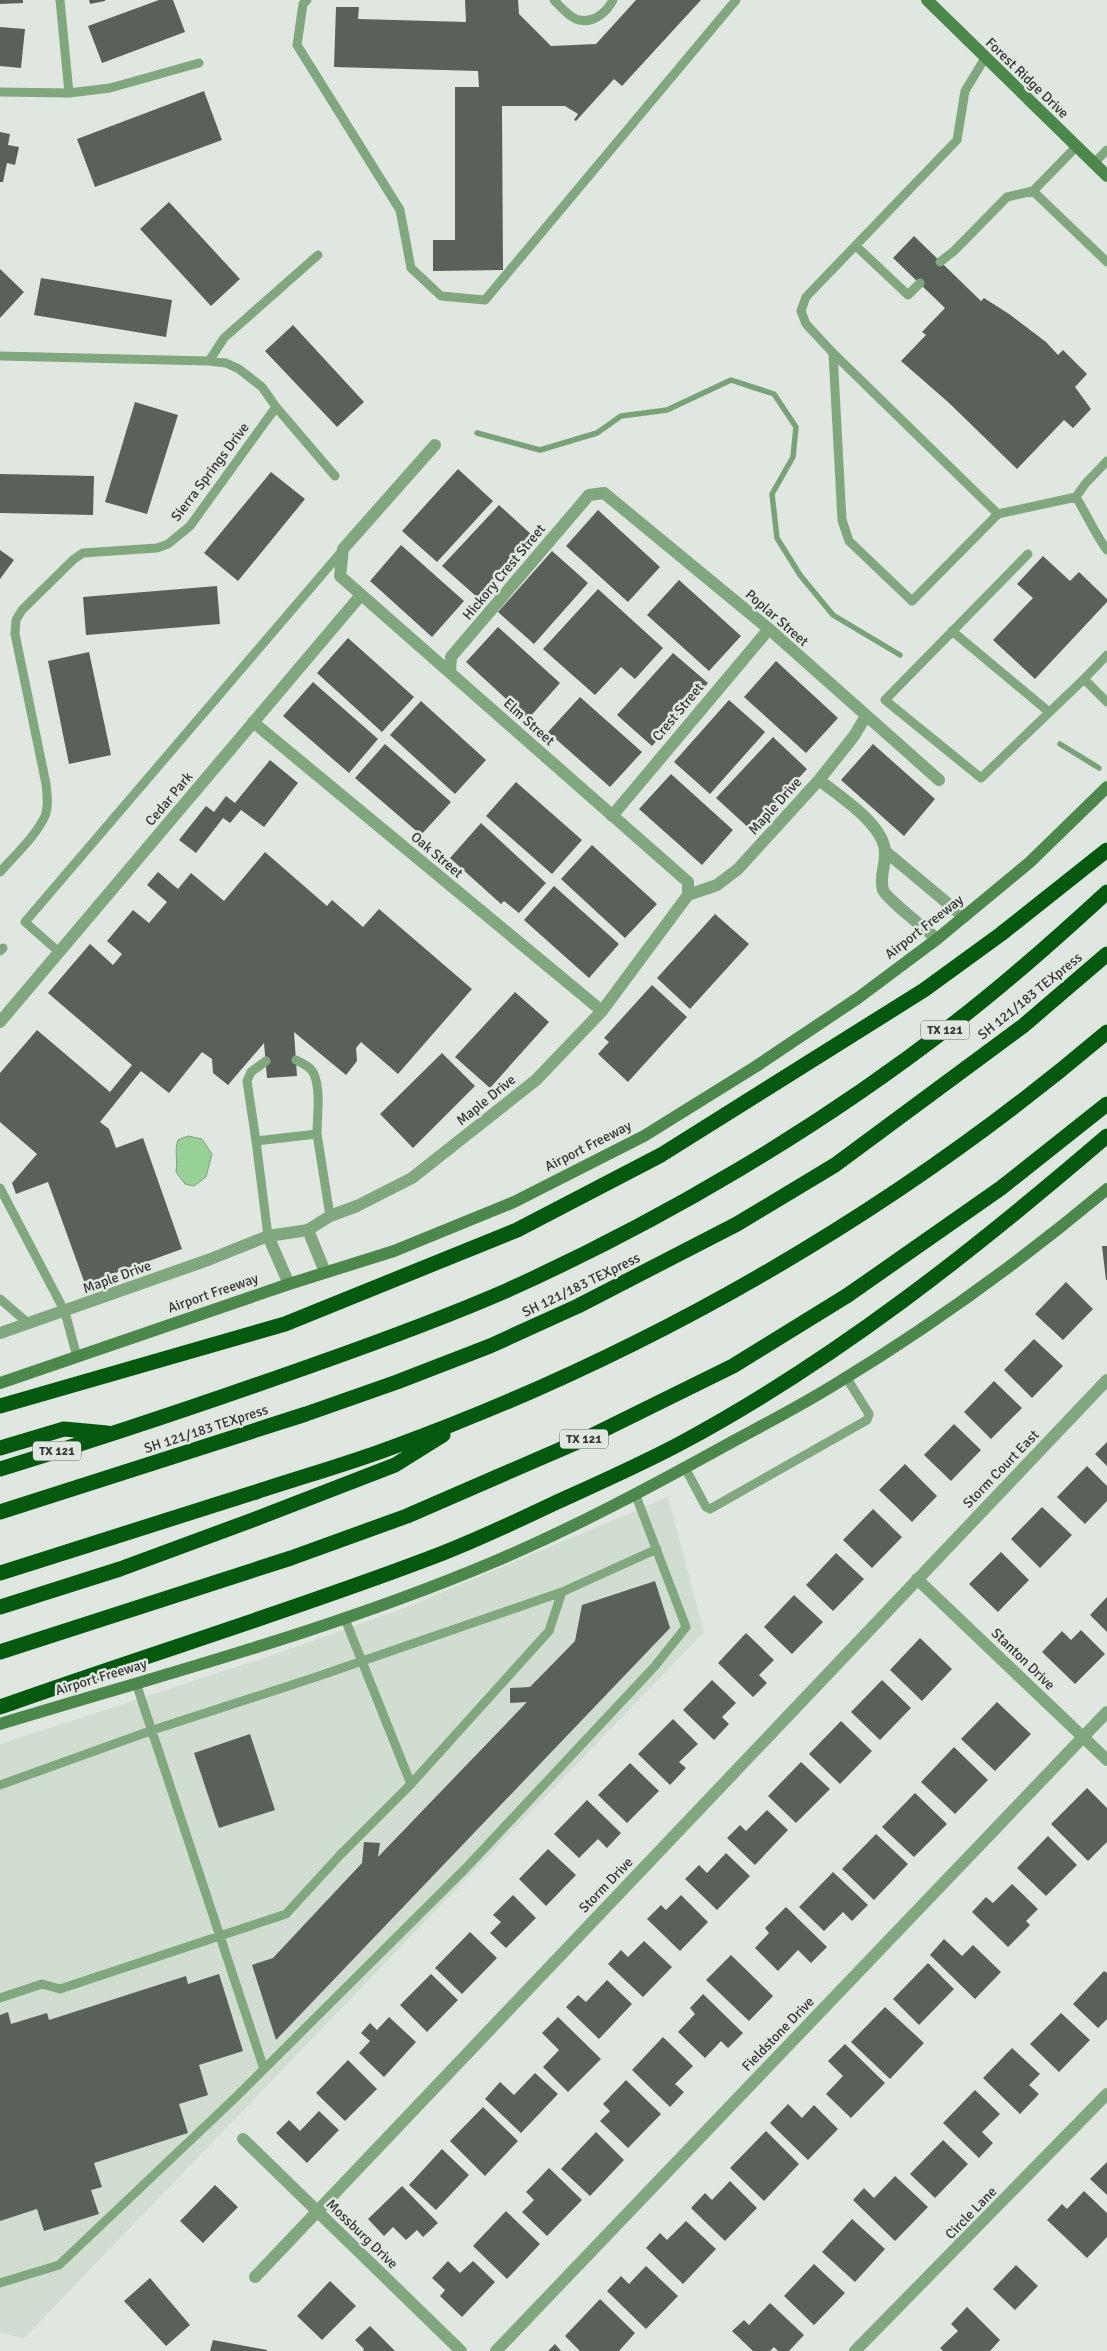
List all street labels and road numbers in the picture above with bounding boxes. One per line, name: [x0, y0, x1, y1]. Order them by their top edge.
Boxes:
street label: Forest Ridge Drive: [982, 34, 1072, 122]
street label: Sierra Springs Drive: [167, 419, 253, 525]
street label: Hickory Crest Street: [459, 521, 549, 623]
street label: Poplar Street: [742, 586, 812, 650]
street label: Crest Street: [649, 679, 707, 745]
street label: Elm Street: [500, 695, 558, 749]
street label: Cedar Park: [142, 769, 196, 829]
street label: Maple Drive: [745, 774, 805, 838]
street label: Oak Street: [408, 828, 467, 882]
street label: Airport Freeway: [881, 891, 967, 963]
street label: SH 121/183 TEXpress: [974, 949, 1086, 1043]
road number: TX 121: [921, 1020, 969, 1040]
street label: Maple Drive: [453, 1071, 519, 1129]
street label: Airport Freeway: [542, 1117, 634, 1175]
street label: SH 121/183 TEXpress: [519, 1249, 643, 1321]
street label: Maple Drive: [81, 1257, 153, 1297]
street label: Airport Freeway: [165, 1269, 261, 1316]
street label: SH 121/183 TEXpress: [142, 1401, 270, 1457]
street label: Storm Court East: [960, 1426, 1043, 1512]
road number: TX 121: [560, 1430, 608, 1448]
road number: TX 121: [33, 1442, 81, 1460]
street label: Stanton Drive: [988, 1625, 1058, 1693]
street label: Airport Freeway: [53, 1655, 149, 1699]
street label: Storm Drive: [575, 1854, 637, 1916]
street label: Fieldstone Drive: [738, 1993, 818, 2075]
street label: Circle Lane: [942, 2183, 1000, 2243]
street label: Mossburg Drive: [323, 2196, 401, 2272]

